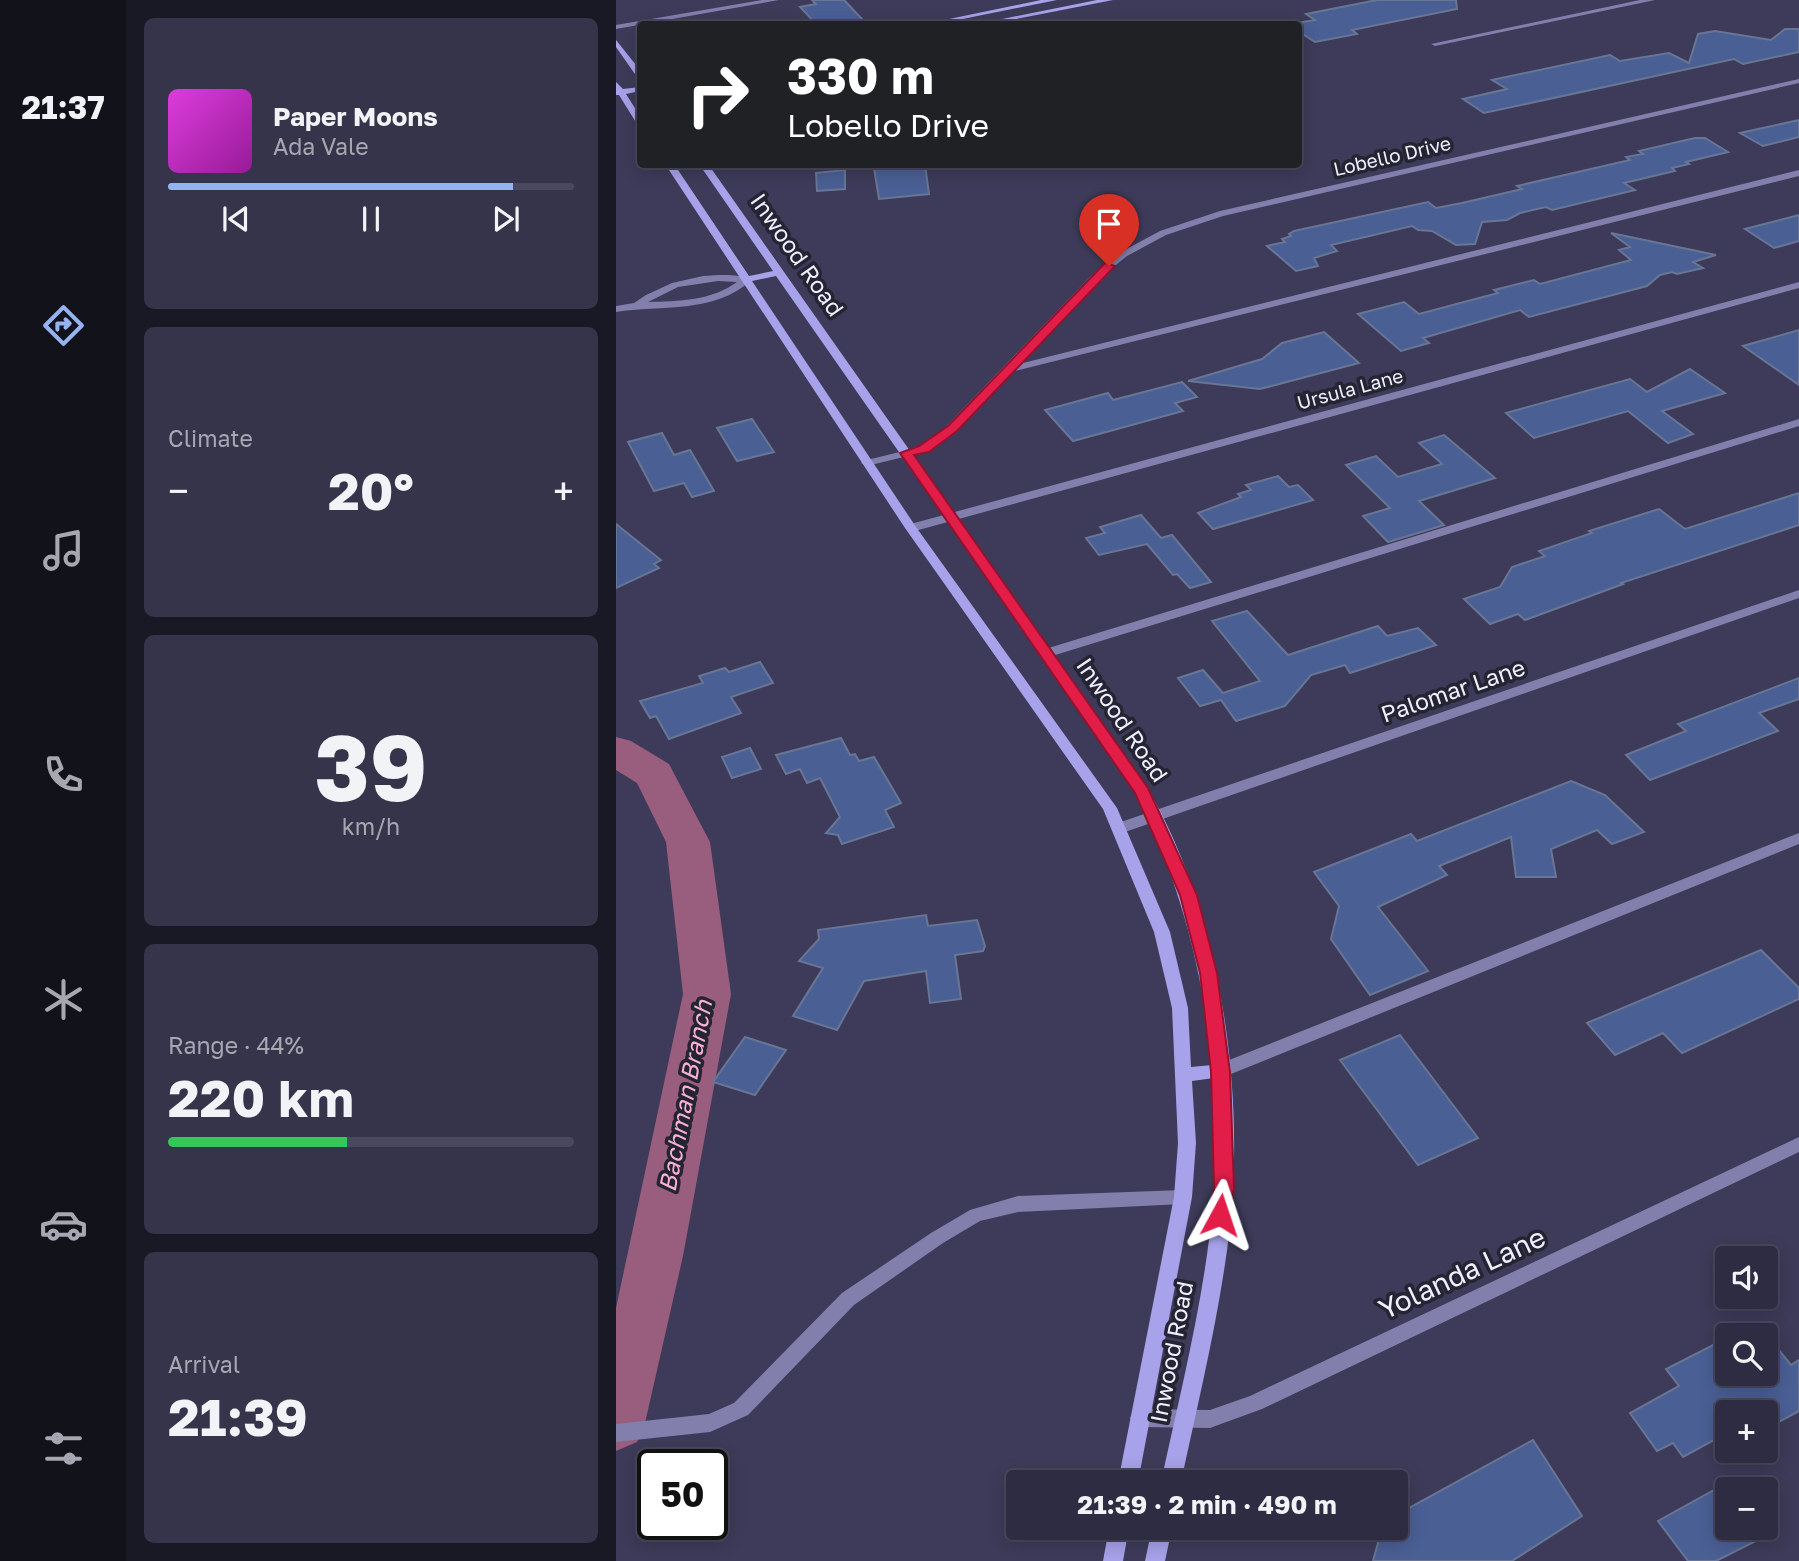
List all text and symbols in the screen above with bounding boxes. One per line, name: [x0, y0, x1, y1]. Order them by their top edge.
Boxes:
text: 330 m: [787, 46, 934, 105]
icon: right: [672, 49, 763, 140]
text: 21:37: [21, 88, 105, 126]
text: Paper Moons: [273, 101, 438, 132]
text: Lobello Drive: [787, 106, 989, 144]
street label: Lobello Drive: [1331, 131, 1453, 180]
text: Ada Vale: [273, 132, 369, 160]
street label: Inwood Road: [745, 188, 850, 321]
pin: [1079, 194, 1139, 266]
icon: previous: [217, 200, 255, 238]
icon: pause: [352, 200, 390, 238]
icon: next: [487, 200, 525, 238]
icon: arrive: [1090, 205, 1128, 243]
icon: directions: [39, 301, 88, 350]
street label: Ursula Lane: [1294, 363, 1405, 414]
text: Climate: [168, 424, 253, 452]
text: 20°: [328, 459, 414, 521]
text: −: [168, 468, 189, 513]
text: +: [553, 468, 574, 513]
icon: music: [39, 526, 88, 575]
street label: Inwood Road: [1071, 652, 1175, 787]
street label: Palomar Lane: [1377, 652, 1528, 728]
text: 39: [314, 712, 428, 821]
icon: phone: [39, 750, 88, 799]
text: km/h: [342, 812, 400, 840]
icon: climate: [39, 975, 88, 1024]
water label: Bachman Branch: [652, 996, 718, 1194]
text: Range · 44%: [168, 1031, 304, 1059]
text: 220 km: [168, 1066, 354, 1128]
position arrow: [1183, 1178, 1257, 1252]
icon: car: [39, 1200, 88, 1249]
street label: Yolanda Lane: [1373, 1220, 1550, 1326]
map controls: [1715, 1246, 1778, 1540]
button: sound: [1715, 1246, 1778, 1309]
street label: Inwood Road: [1144, 1279, 1198, 1425]
button: search: [1715, 1323, 1778, 1386]
text: Arrival: [168, 1350, 240, 1378]
text: 21:39: [168, 1385, 308, 1447]
button: +: [1715, 1400, 1778, 1463]
icon: filters: [39, 1424, 88, 1473]
speed limit sign: 50: [637, 1449, 728, 1540]
button: −: [1715, 1477, 1778, 1540]
text: 21:39 · 2 min · 490 m: [1077, 1489, 1337, 1520]

